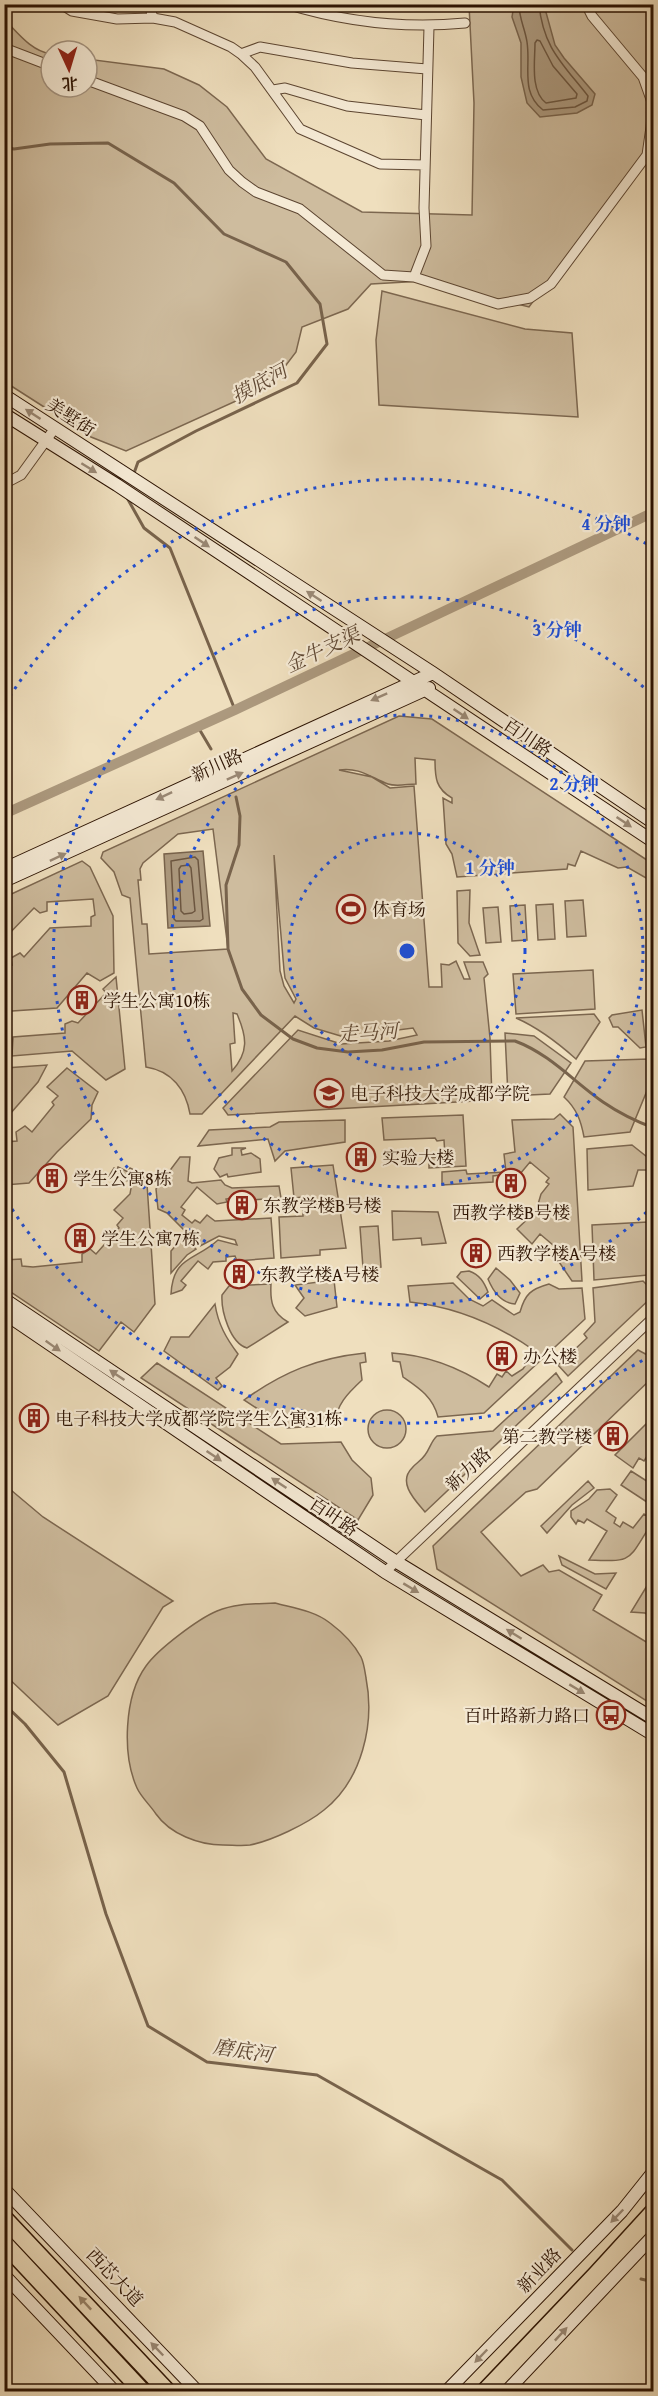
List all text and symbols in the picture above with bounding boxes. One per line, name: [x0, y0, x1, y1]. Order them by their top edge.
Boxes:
north arrow: [39, 39, 99, 99]
text: 北: [61, 71, 79, 96]
water label: 摸底河: [226, 354, 295, 410]
street label: 美墅街: [41, 391, 101, 443]
one-way arrow: [25, 409, 41, 420]
one-way arrow: [81, 462, 98, 473]
text: 4 分钟: [581, 510, 631, 537]
one-way arrow: [194, 536, 210, 548]
one-way arrow: [306, 591, 322, 602]
text: 3 分钟: [532, 616, 582, 643]
water label: 金牛支渠: [280, 618, 367, 679]
one-way arrow: [371, 693, 388, 702]
one-way arrow: [453, 708, 469, 720]
street label: 百川路: [498, 711, 558, 763]
street label: 新川路: [187, 742, 247, 788]
text: 2 分钟: [549, 770, 599, 797]
one-way arrow: [227, 772, 244, 781]
one-way arrow: [154, 791, 172, 801]
one-way arrow: [615, 816, 631, 828]
one-way arrow: [49, 852, 66, 861]
text: 1 分钟: [465, 854, 515, 881]
sports icon: 体育场: [335, 893, 367, 925]
place label: 体育场: [372, 896, 426, 923]
centre of rings: [397, 941, 417, 961]
building icon: 学生公寓10栋: [66, 984, 98, 1016]
place label: 学生公寓10栋: [103, 987, 210, 1014]
water label: 走马河: [337, 1015, 402, 1049]
school or university icon: 电子科技大学成都学院: [313, 1077, 345, 1109]
place label: 电子科技大学成都学院: [350, 1080, 530, 1107]
building icon: 实验大楼: [345, 1141, 377, 1173]
place label: 实验大楼: [382, 1144, 454, 1171]
building icon: 学生公寓8栋: [36, 1162, 68, 1194]
place label: 学生公寓8栋: [73, 1165, 172, 1192]
building icon: 西教学楼B号楼: [495, 1167, 527, 1199]
building icon: 东教学楼B号楼: [226, 1189, 258, 1221]
place label: 东教学楼B号楼: [263, 1192, 381, 1219]
place label: 西教学楼B号楼: [452, 1199, 570, 1226]
building icon: 学生公寓7栋: [64, 1222, 96, 1254]
place label: 学生公寓7栋: [101, 1225, 200, 1252]
building icon: 西教学楼A号楼: [460, 1237, 492, 1269]
place label: 西教学楼A号楼: [497, 1240, 616, 1267]
building icon: 东教学楼A号楼: [223, 1258, 255, 1290]
place label: 东教学楼A号楼: [260, 1261, 379, 1288]
one-way arrow: [44, 1340, 60, 1352]
building icon: 办公楼: [486, 1340, 518, 1372]
place label: 办公楼: [523, 1343, 577, 1370]
one-way arrow: [109, 1370, 125, 1381]
building icon: 电子科技大学成都学院学生公寓31栋: [18, 1402, 50, 1434]
place label: 电子科技大学成都学院学生公寓31栋: [55, 1405, 342, 1432]
building icon: 第二教学楼: [597, 1420, 629, 1452]
place label: 第二教学楼: [502, 1423, 592, 1450]
street label: 新力路: [439, 1441, 497, 1497]
one-way arrow: [205, 1450, 221, 1462]
one-way arrow: [271, 1478, 287, 1489]
street label: 百叶路: [304, 1490, 364, 1542]
one-way arrow: [403, 1582, 419, 1593]
one-way arrow: [506, 1628, 522, 1639]
one-way arrow: [569, 1683, 586, 1694]
bus stop icon: 百叶路新力路口: [595, 1699, 627, 1731]
place label: 百叶路新力路口: [464, 1702, 590, 1729]
water label: 磨底河: [211, 2031, 278, 2069]
one-way arrow: [610, 2209, 624, 2223]
street label: 新业路: [511, 2241, 567, 2299]
street label: 西芯大道: [80, 2242, 150, 2312]
one-way arrow: [79, 2296, 92, 2311]
one-way arrow: [554, 2326, 568, 2341]
one-way arrow: [151, 2343, 165, 2357]
one-way arrow: [474, 2349, 488, 2363]

